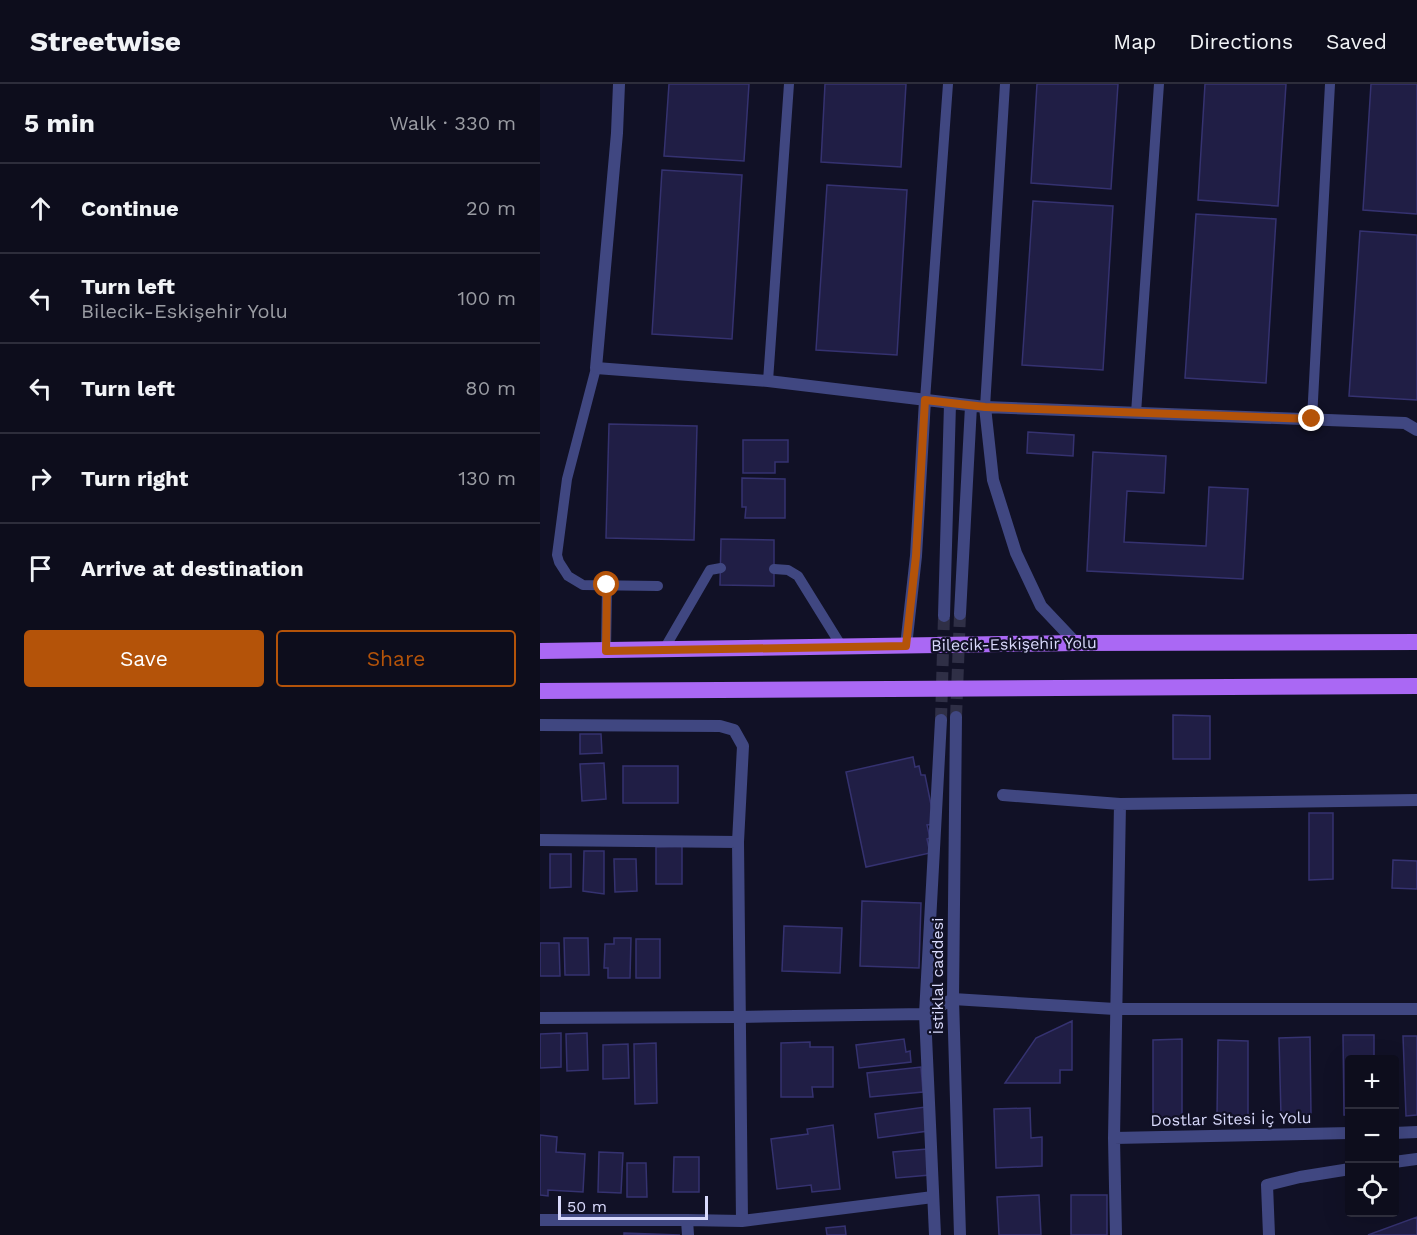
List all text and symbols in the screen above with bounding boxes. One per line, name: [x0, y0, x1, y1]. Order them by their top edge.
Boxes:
text: Streetwise: [30, 25, 181, 58]
text: Map: [1113, 29, 1156, 54]
text: Directions: [1189, 29, 1293, 54]
text: Saved: [1326, 29, 1387, 54]
text: 5 min: [24, 108, 95, 138]
text: Walk · 330 m: [389, 111, 516, 135]
icon: ahead: [24, 192, 57, 225]
text: Continue: [81, 196, 179, 221]
text: 20 m: [466, 196, 516, 220]
text: Turn left: [81, 274, 175, 299]
icon: left: [24, 282, 57, 315]
text: 100 m: [457, 286, 516, 310]
text: Bilecik-Eskişehir Yolu: [81, 299, 288, 323]
icon: left: [24, 372, 57, 405]
text: Turn left: [81, 376, 175, 401]
text: 80 m: [465, 376, 516, 400]
route end: [1298, 405, 1324, 431]
icon: right: [24, 462, 57, 495]
text: Turn right: [81, 466, 188, 491]
text: 130 m: [458, 466, 516, 490]
icon: arrive: [24, 552, 57, 585]
text: Arrive at destination: [81, 556, 304, 581]
route start: [593, 571, 619, 597]
button: Save: [24, 630, 264, 687]
button: Share: [276, 630, 516, 687]
street label: Bilecik-Eskişehir Yolu: [931, 633, 1097, 655]
street label: İstiklal caddesi: [928, 918, 947, 1034]
map controls: [1345, 1055, 1399, 1217]
button: +: [1345, 1055, 1399, 1109]
street label: Dostlar Sitesi İç Yolu: [1150, 1108, 1312, 1130]
button: −: [1345, 1109, 1399, 1163]
button: locate: [1345, 1163, 1399, 1217]
scale bar: [558, 1193, 708, 1220]
text: 50 m: [567, 1197, 607, 1216]

